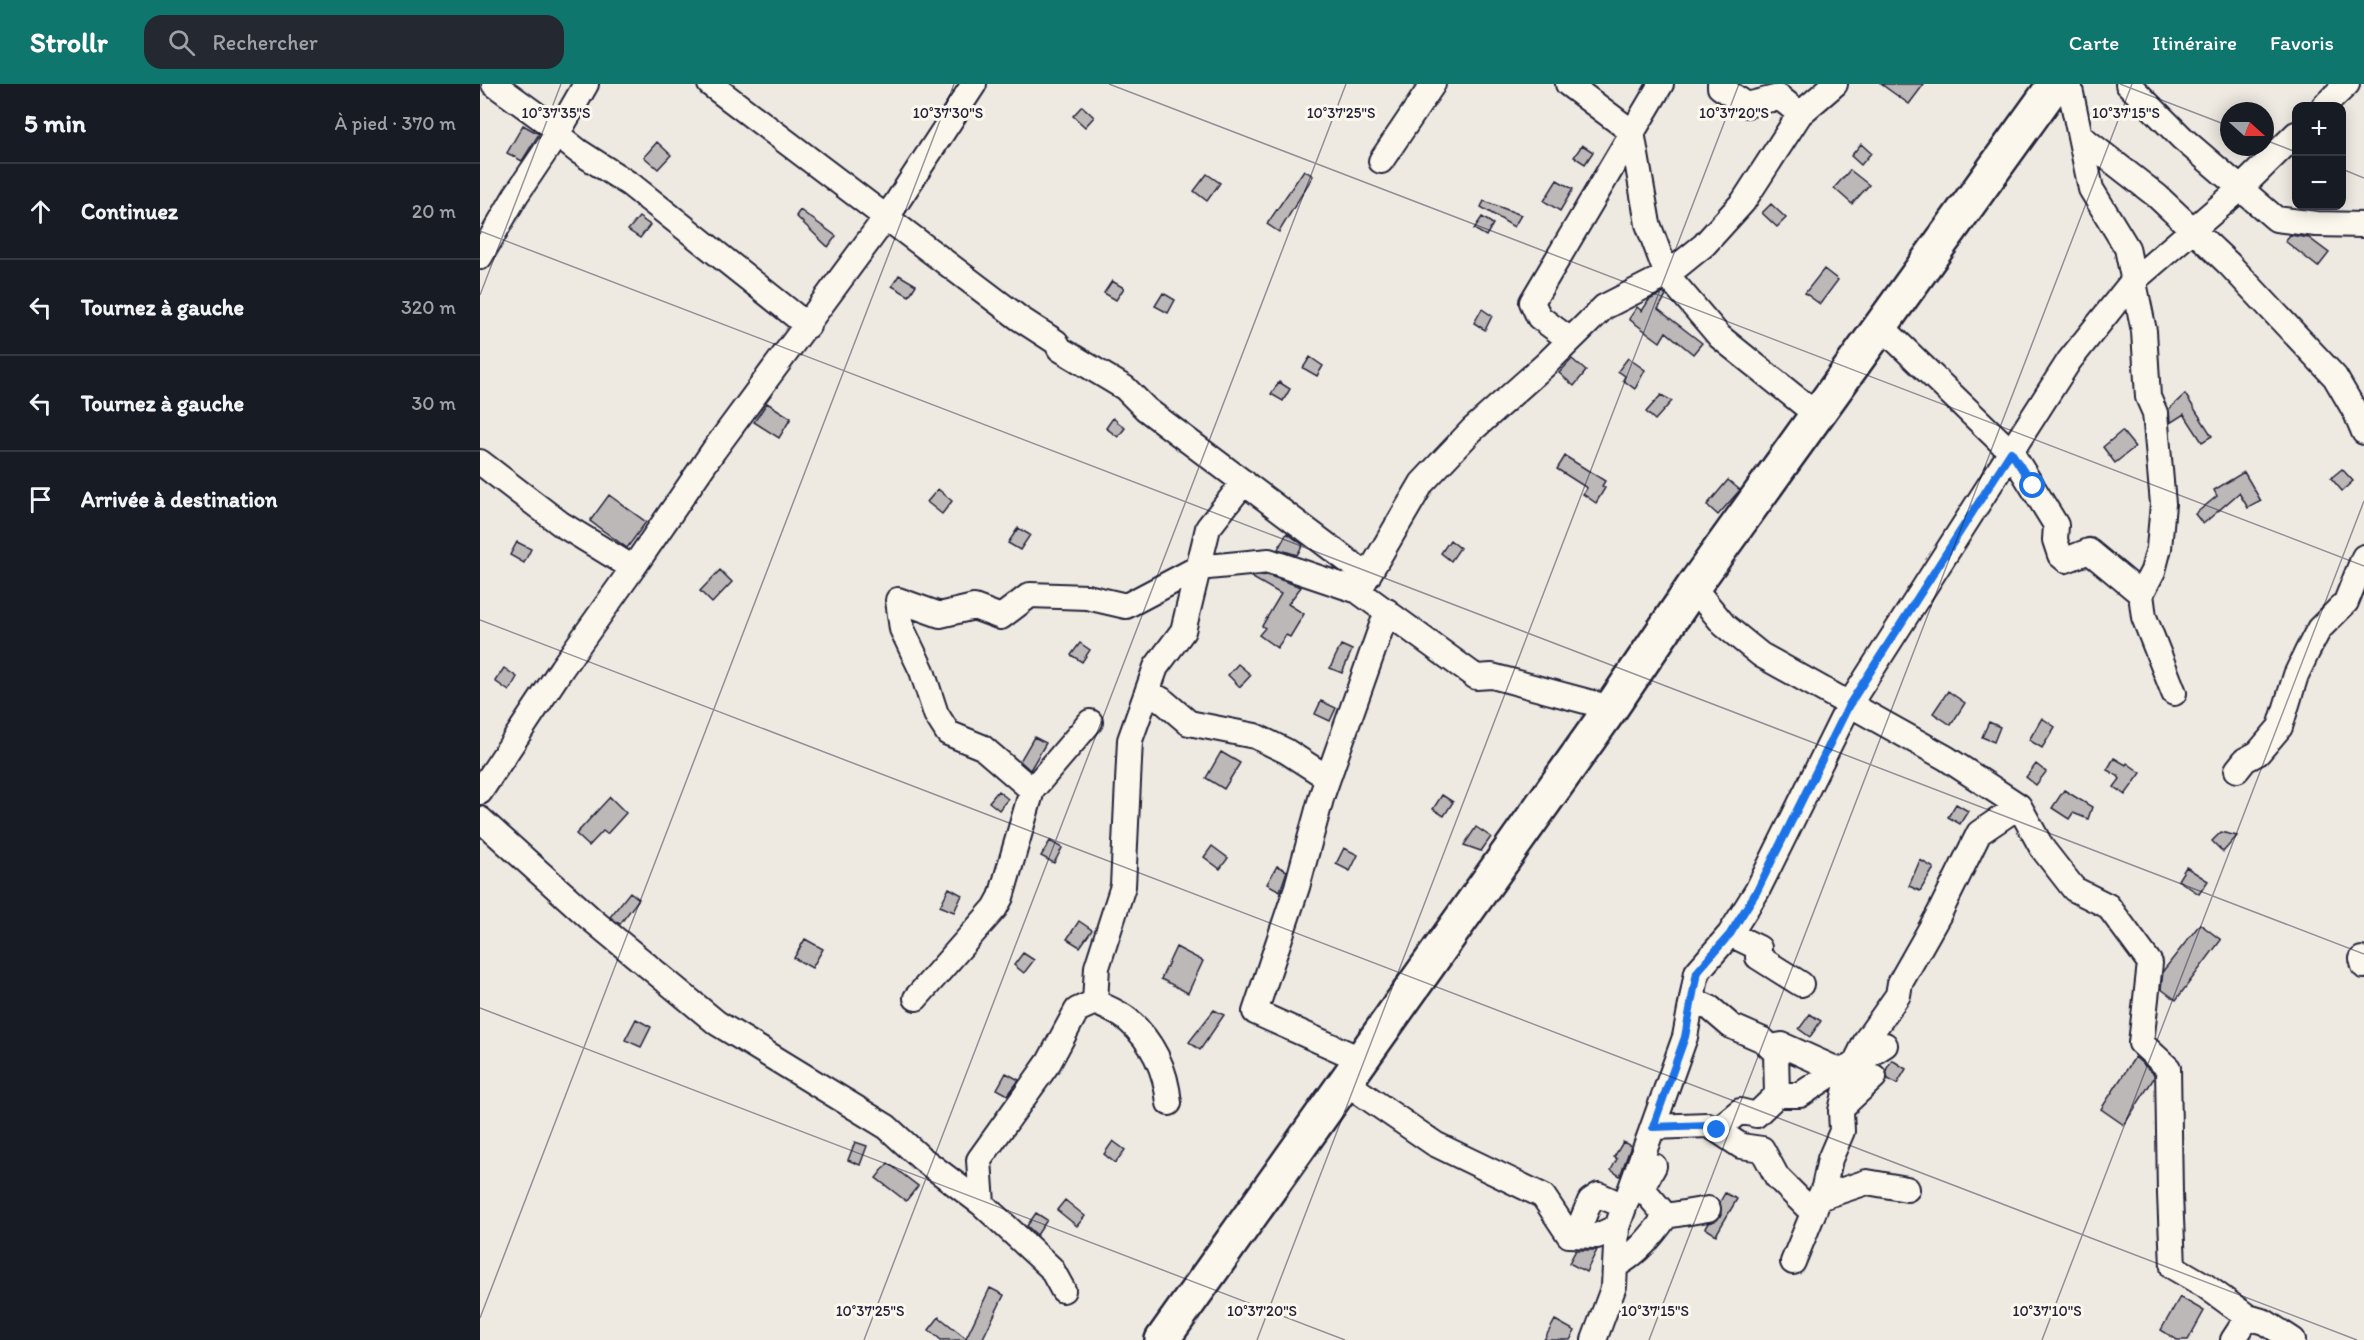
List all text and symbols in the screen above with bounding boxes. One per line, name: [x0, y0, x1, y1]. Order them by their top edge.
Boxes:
search box: [144, 15, 564, 69]
text: Strollr: [30, 25, 108, 59]
icon: search: [165, 26, 198, 59]
text: Rechercher: [213, 29, 318, 56]
text: Carte: [2069, 30, 2119, 55]
text: Itinéraire: [2152, 30, 2237, 55]
text: Favoris: [2270, 30, 2334, 55]
north arrow: [2220, 102, 2274, 156]
map controls: [2292, 102, 2346, 210]
button: +: [2292, 102, 2346, 156]
text: 10°37'35"S: [522, 104, 591, 122]
text: 10°37'30"S: [913, 104, 983, 122]
text: 10°37'25"S: [1307, 104, 1375, 122]
text: 10°37'20"S: [1699, 104, 1769, 122]
text: 10°37'15"S: [2092, 104, 2160, 122]
text: 5 min: [24, 107, 86, 139]
text: À pied · 370 m: [335, 111, 456, 135]
button: −: [2292, 156, 2346, 210]
icon: ahead: [24, 195, 57, 228]
text: Continuez: [81, 198, 178, 225]
text: 20 m: [412, 199, 456, 223]
icon: left: [24, 291, 57, 324]
text: Tournez à gauche: [81, 294, 244, 321]
text: 320 m: [401, 295, 456, 319]
icon: left: [24, 387, 57, 420]
text: Tournez à gauche: [81, 390, 244, 417]
text: 30 m: [411, 391, 456, 415]
route start: [2019, 472, 2045, 498]
icon: arrive: [24, 483, 57, 516]
text: Arrivée à destination: [81, 486, 277, 513]
route end: [1703, 1116, 1729, 1142]
text: 10°37'25"S: [836, 1302, 904, 1320]
text: 10°37'20"S: [1227, 1302, 1297, 1320]
text: 10°37'15"S: [1621, 1302, 1689, 1320]
text: 10°37'10"S: [2012, 1302, 2082, 1320]

